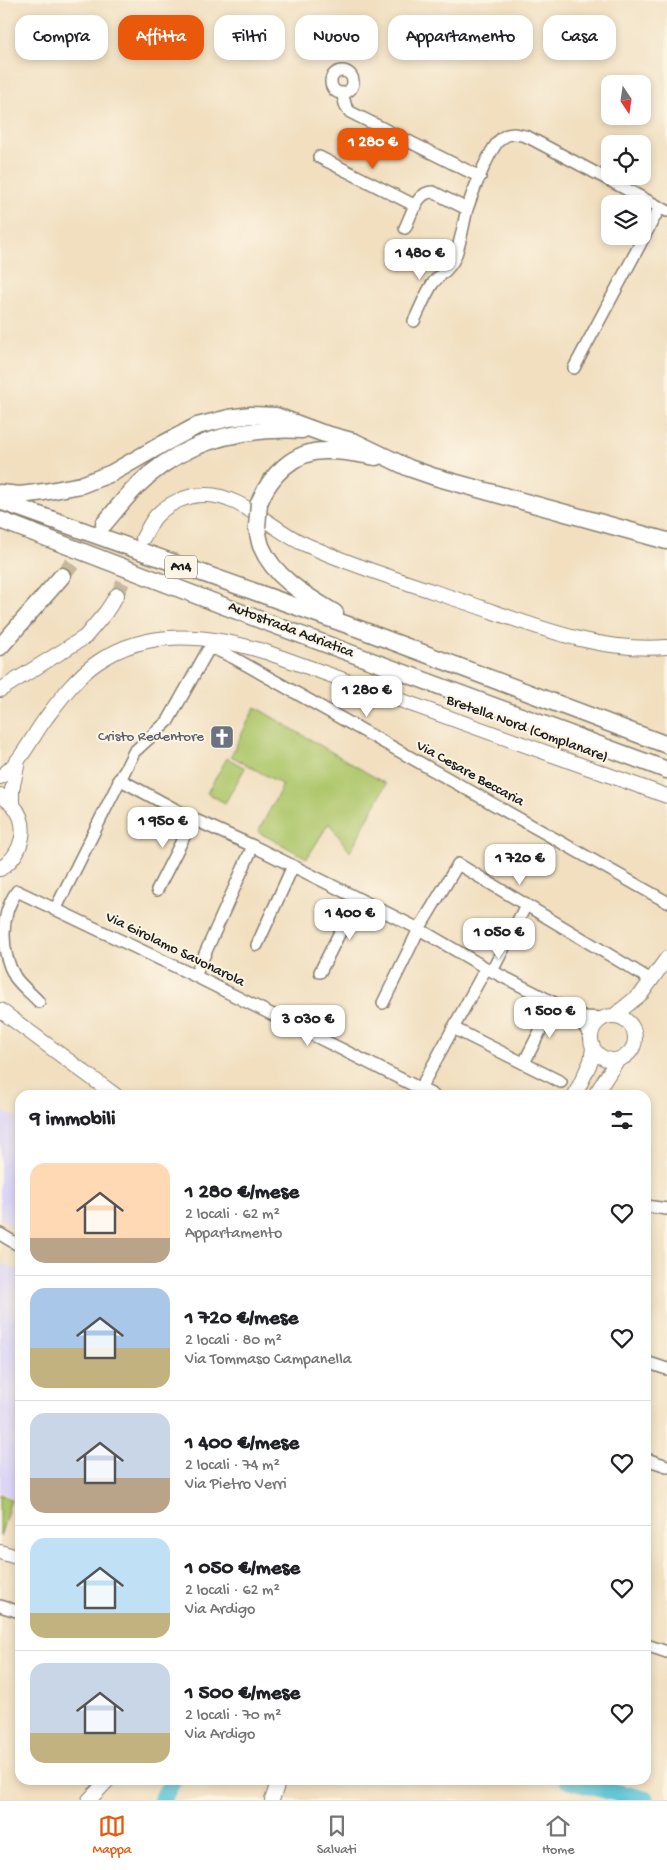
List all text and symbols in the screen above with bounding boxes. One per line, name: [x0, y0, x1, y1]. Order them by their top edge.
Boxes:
chip: Compra: [15, 15, 108, 60]
chip: Affitta: [118, 15, 204, 60]
chip: Filtri: [214, 15, 285, 60]
chip: Nuovo: [295, 15, 378, 60]
chip: Appartamento: [388, 15, 533, 60]
chip: Casa: [543, 15, 616, 60]
north arrow: [601, 75, 651, 125]
map controls: [601, 75, 651, 245]
pin: 1 280 €: [327, 128, 419, 170]
text: 1 280 €: [348, 134, 398, 153]
button: locate: [601, 135, 651, 185]
button: layers: [601, 195, 651, 245]
pin: 1 480 €: [374, 238, 466, 281]
text: 1 480 €: [396, 245, 444, 264]
road number: A14: [165, 556, 197, 578]
street label: Autostrada Adriatica: [226, 598, 357, 662]
pin: 1 280 €: [321, 676, 413, 718]
text: 1 280 €: [342, 682, 392, 701]
street label: Bretella Nord (Complanare): [443, 691, 610, 767]
church icon: Cristo Redentore: [209, 724, 235, 750]
place label: Cristo Redentore: [98, 728, 204, 746]
street label: Via Cesare Beccaria: [412, 736, 528, 811]
pin: 1 950 €: [117, 806, 209, 849]
text: 1 950 €: [138, 813, 188, 832]
pin: 1 720 €: [474, 844, 566, 886]
text: 1 720 €: [496, 850, 544, 869]
pin: 1 400 €: [304, 898, 396, 941]
text: 1 400 €: [325, 905, 375, 924]
street label: Via Girolamo Savonarola: [101, 908, 248, 992]
pin: 1 050 €: [453, 918, 545, 960]
text: 1 050 €: [474, 924, 524, 943]
pin: 1 500 €: [504, 996, 596, 1039]
text: 1 500 €: [525, 1003, 575, 1022]
pin: 3 030 €: [262, 1004, 354, 1047]
text: 3 030 €: [282, 1011, 334, 1030]
icon: filters: [608, 1106, 636, 1134]
text: 9 immobili: [30, 1108, 116, 1133]
text: 1 280 €/mese: [185, 1181, 299, 1206]
icon: home: [70, 1183, 130, 1243]
icon: heart: [608, 1199, 636, 1227]
text: 2 locali · 62 m²: [185, 1206, 280, 1225]
text: Appartamento: [185, 1225, 282, 1244]
text: 1 720 €/mese: [185, 1307, 298, 1332]
icon: home: [70, 1308, 130, 1368]
icon: heart: [608, 1324, 636, 1352]
text: 2 locali · 80 m²: [185, 1332, 282, 1351]
text: Via Tommaso Campanella: [185, 1351, 352, 1370]
text: 1 400 €/mese: [185, 1432, 299, 1457]
icon: home: [70, 1433, 130, 1493]
icon: heart: [608, 1449, 636, 1477]
text: 2 locali · 74 m²: [185, 1457, 280, 1476]
text: Via Pietro Verri: [185, 1476, 287, 1495]
text: 1 050 €/mese: [185, 1557, 300, 1582]
icon: home: [70, 1558, 130, 1618]
icon: heart: [608, 1574, 636, 1602]
text: 2 locali · 62 m²: [185, 1582, 280, 1601]
text: Via Ardigo: [185, 1601, 255, 1620]
text: 1 500 €/mese: [185, 1682, 300, 1707]
icon: home: [70, 1683, 130, 1743]
icon: heart: [608, 1699, 636, 1727]
text: 2 locali · 70 m²: [185, 1707, 281, 1726]
text: Via Ardigo: [185, 1726, 255, 1745]
tab: Mappa: [93, 1812, 132, 1859]
tab: Salvati: [317, 1812, 357, 1859]
tab: Home: [542, 1812, 574, 1859]

